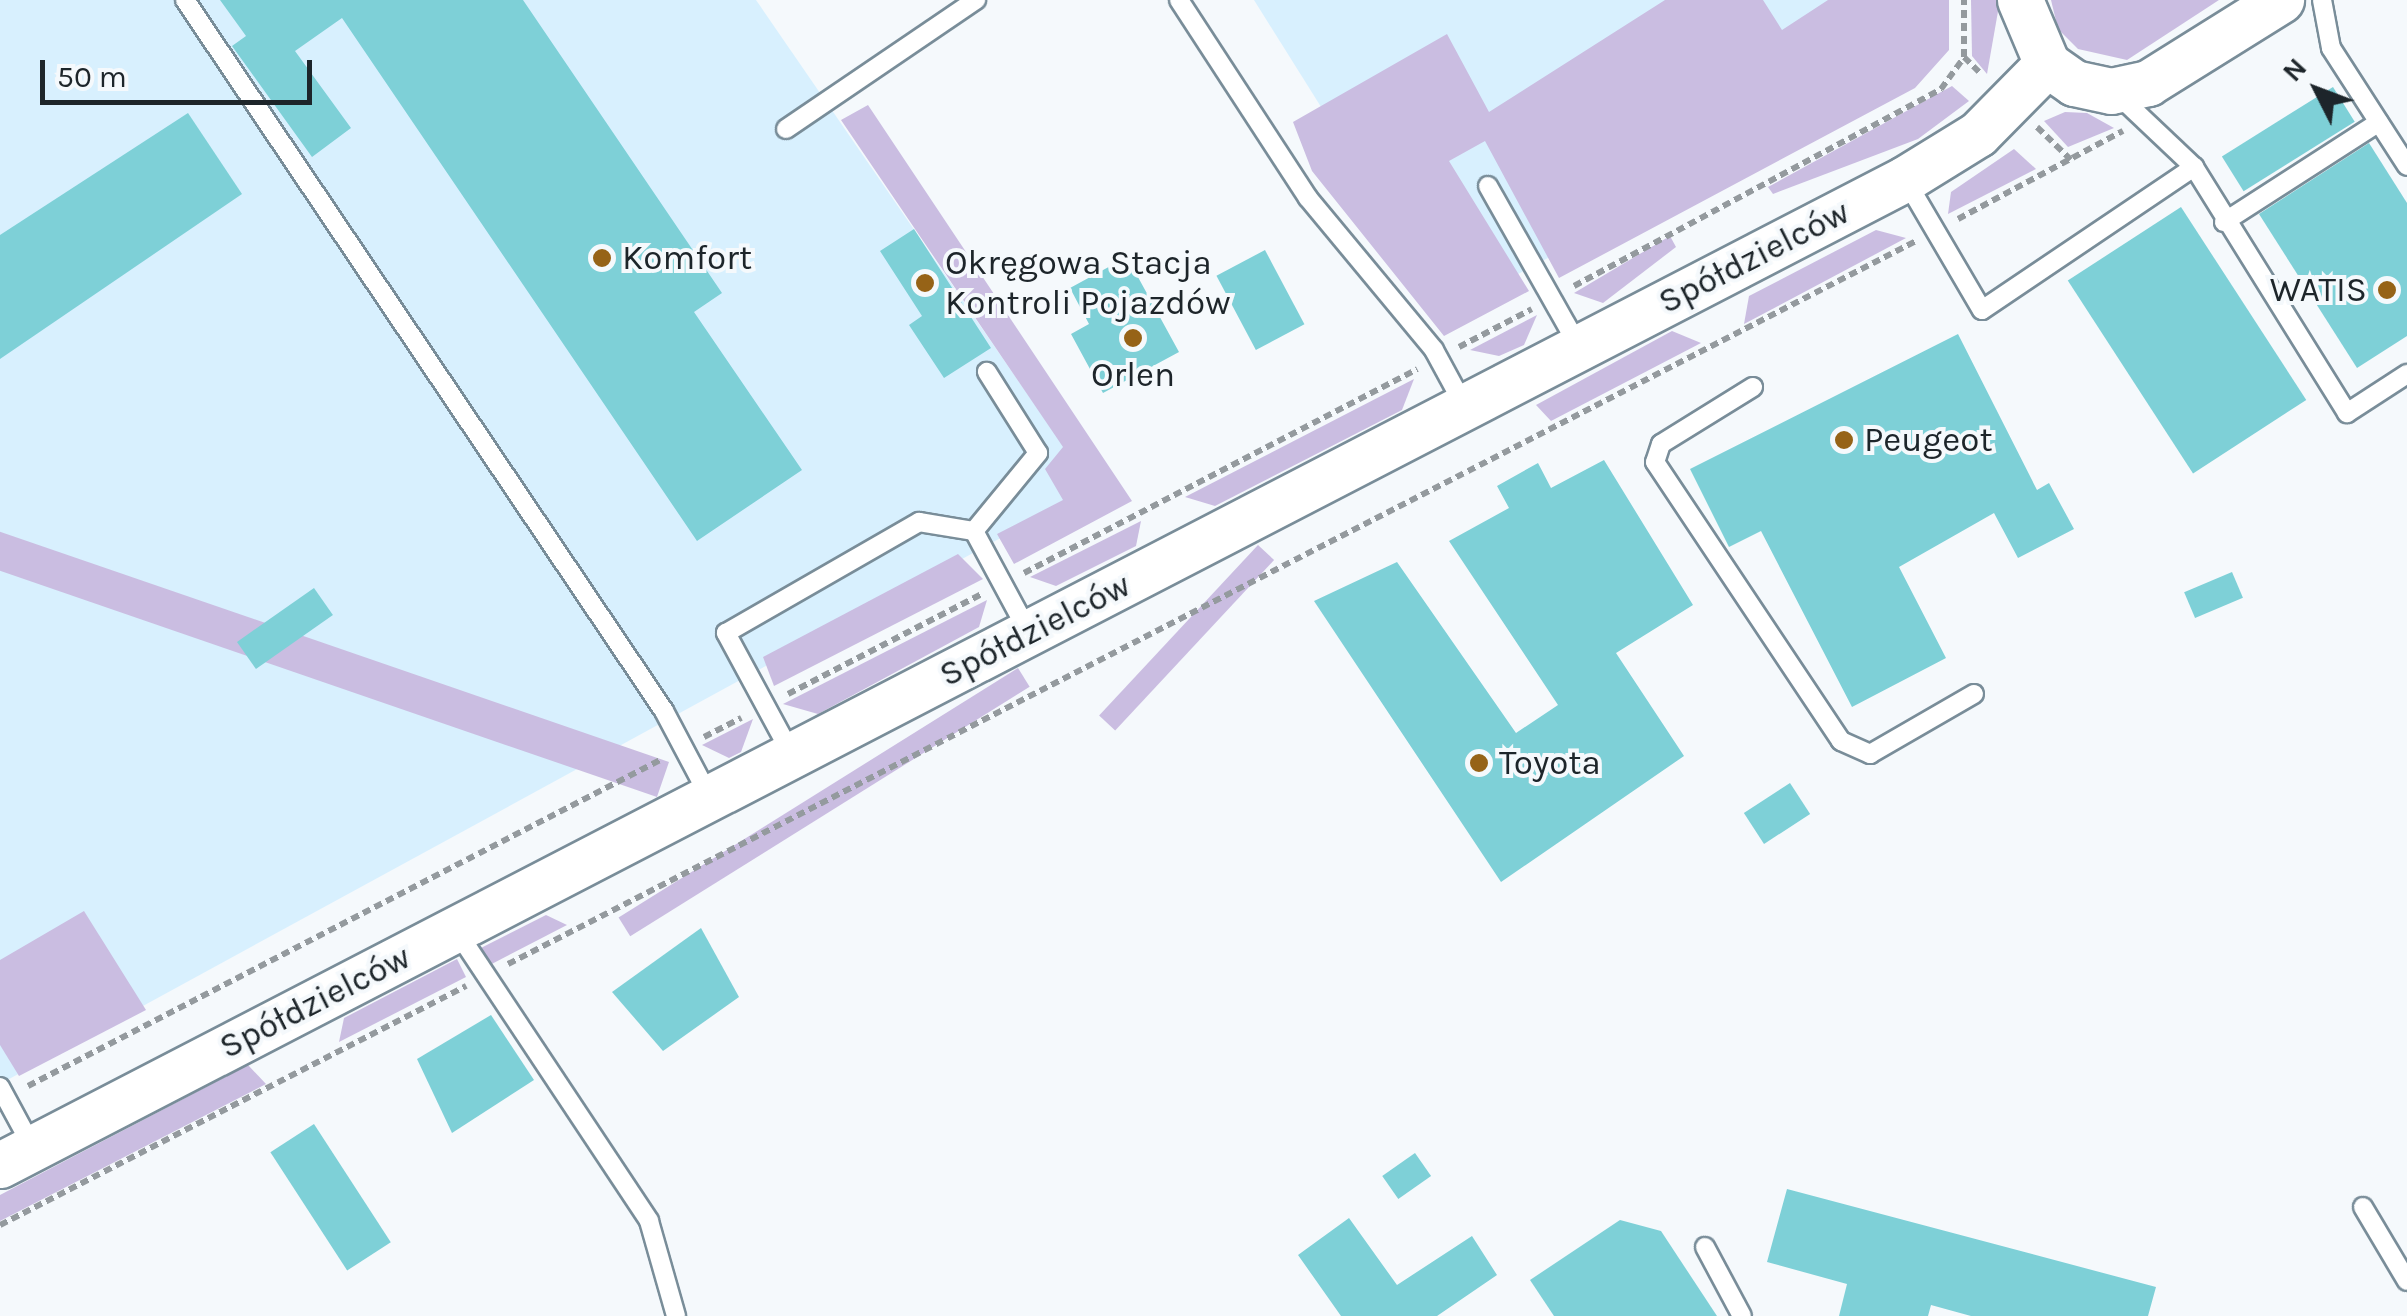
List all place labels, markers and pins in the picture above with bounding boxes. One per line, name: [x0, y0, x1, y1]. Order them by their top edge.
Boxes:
place label: Komfort: [622, 237, 752, 279]
place label: Okręgowa Stacja Kontroli Pojazdów: [945, 242, 1231, 324]
marker: Komfort: [591, 247, 613, 269]
place label: WATIS: [2270, 269, 2367, 311]
marker: Okręgowa Stacja Kontroli Pojazdów: [914, 272, 936, 294]
marker: WATIS: [2376, 279, 2398, 301]
marker: Orlen: [1122, 327, 1144, 349]
place label: Orlen: [1091, 354, 1175, 396]
place label: Peugeot: [1864, 419, 1993, 461]
marker: Peugeot: [1833, 429, 1855, 451]
place label: Toyota: [1499, 742, 1601, 784]
marker: Toyota: [1468, 752, 1490, 774]

